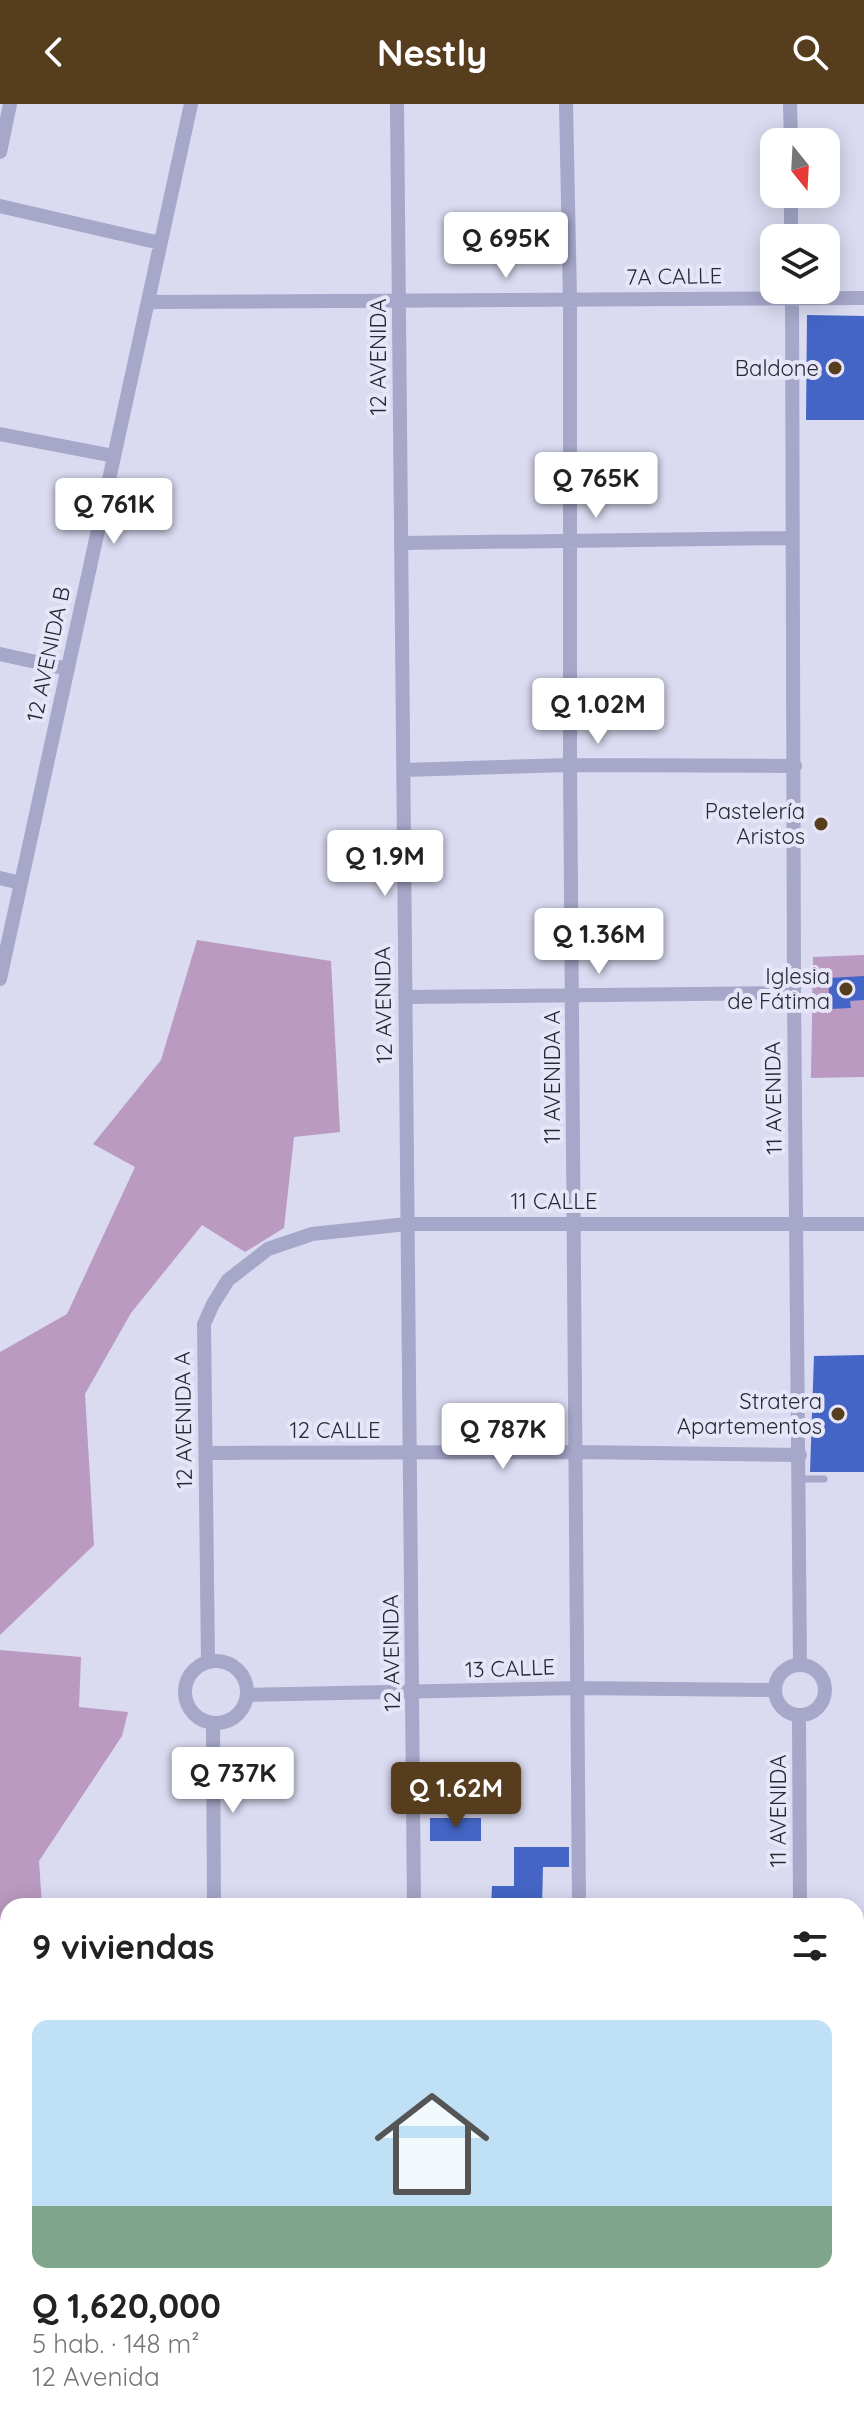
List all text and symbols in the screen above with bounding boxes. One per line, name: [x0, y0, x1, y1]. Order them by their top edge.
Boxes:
icon: back: [32, 30, 76, 74]
text: Nestly: [377, 30, 487, 75]
icon: search: [788, 30, 832, 74]
north arrow: [760, 128, 840, 208]
map controls: [760, 128, 840, 304]
pin: Q 695K: [441, 212, 571, 280]
text: Q 695K: [462, 221, 550, 254]
button: layers: [760, 224, 840, 304]
street label: 7A CALLE: [626, 261, 722, 291]
street label: 12 AVENIDA: [364, 298, 392, 416]
place label: Baldone: [735, 354, 819, 382]
marker: Baldone: [826, 359, 844, 377]
pin: Q 765K: [531, 452, 661, 520]
text: Q 765K: [553, 461, 639, 494]
pin: Q 761K: [49, 478, 179, 546]
text: Q 761K: [73, 487, 155, 520]
street label: 12 AVENIDA B: [20, 584, 76, 724]
pin: Q 1.02M: [524, 678, 672, 746]
text: Q 1.02M: [550, 687, 646, 720]
place label: Pastelería Aristos: [705, 797, 805, 850]
marker: Pastelería Aristos: [812, 815, 830, 833]
pin: Q 1.9M: [320, 830, 450, 898]
text: Q 1.9M: [345, 839, 425, 872]
pin: Q 1.36M: [525, 908, 673, 976]
text: Q 1.36M: [552, 917, 646, 950]
street label: 12 AVENIDA: [368, 946, 398, 1064]
place label: Iglesia de Fátima: [727, 962, 830, 1015]
marker: Iglesia de Fátima: [837, 980, 855, 998]
street label: 11 AVENIDA A: [538, 1010, 566, 1144]
street label: 11 AVENIDA: [758, 1041, 788, 1155]
street label: 11 CALLE: [511, 1187, 597, 1215]
street label: 12 AVENIDA A: [168, 1351, 198, 1489]
place label: Stratera Apartementos: [677, 1387, 822, 1440]
pin: Q 787K: [438, 1403, 568, 1471]
marker: Stratera Apartementos: [829, 1405, 847, 1423]
text: Q 787K: [460, 1412, 546, 1445]
street label: 12 CALLE: [290, 1416, 380, 1444]
street label: 12 AVENIDA: [376, 1594, 406, 1712]
street label: 13 CALLE: [464, 1652, 556, 1684]
pin: Q 737K: [168, 1747, 298, 1815]
street label: 11 AVENIDA: [764, 1754, 792, 1868]
text: Q 737K: [190, 1756, 276, 1789]
pin: Q 1.62M: [382, 1762, 530, 1830]
text: Q 1.62M: [409, 1771, 503, 1804]
icon: filters: [788, 1924, 832, 1968]
text: 9 viviendas: [32, 1925, 215, 1968]
icon: home: [360, 2072, 504, 2216]
text: Q 1,620,000: [32, 2284, 221, 2327]
text: 5 hab. · 148 m²: [32, 2327, 200, 2360]
text: 12 Avenida: [32, 2360, 160, 2393]

